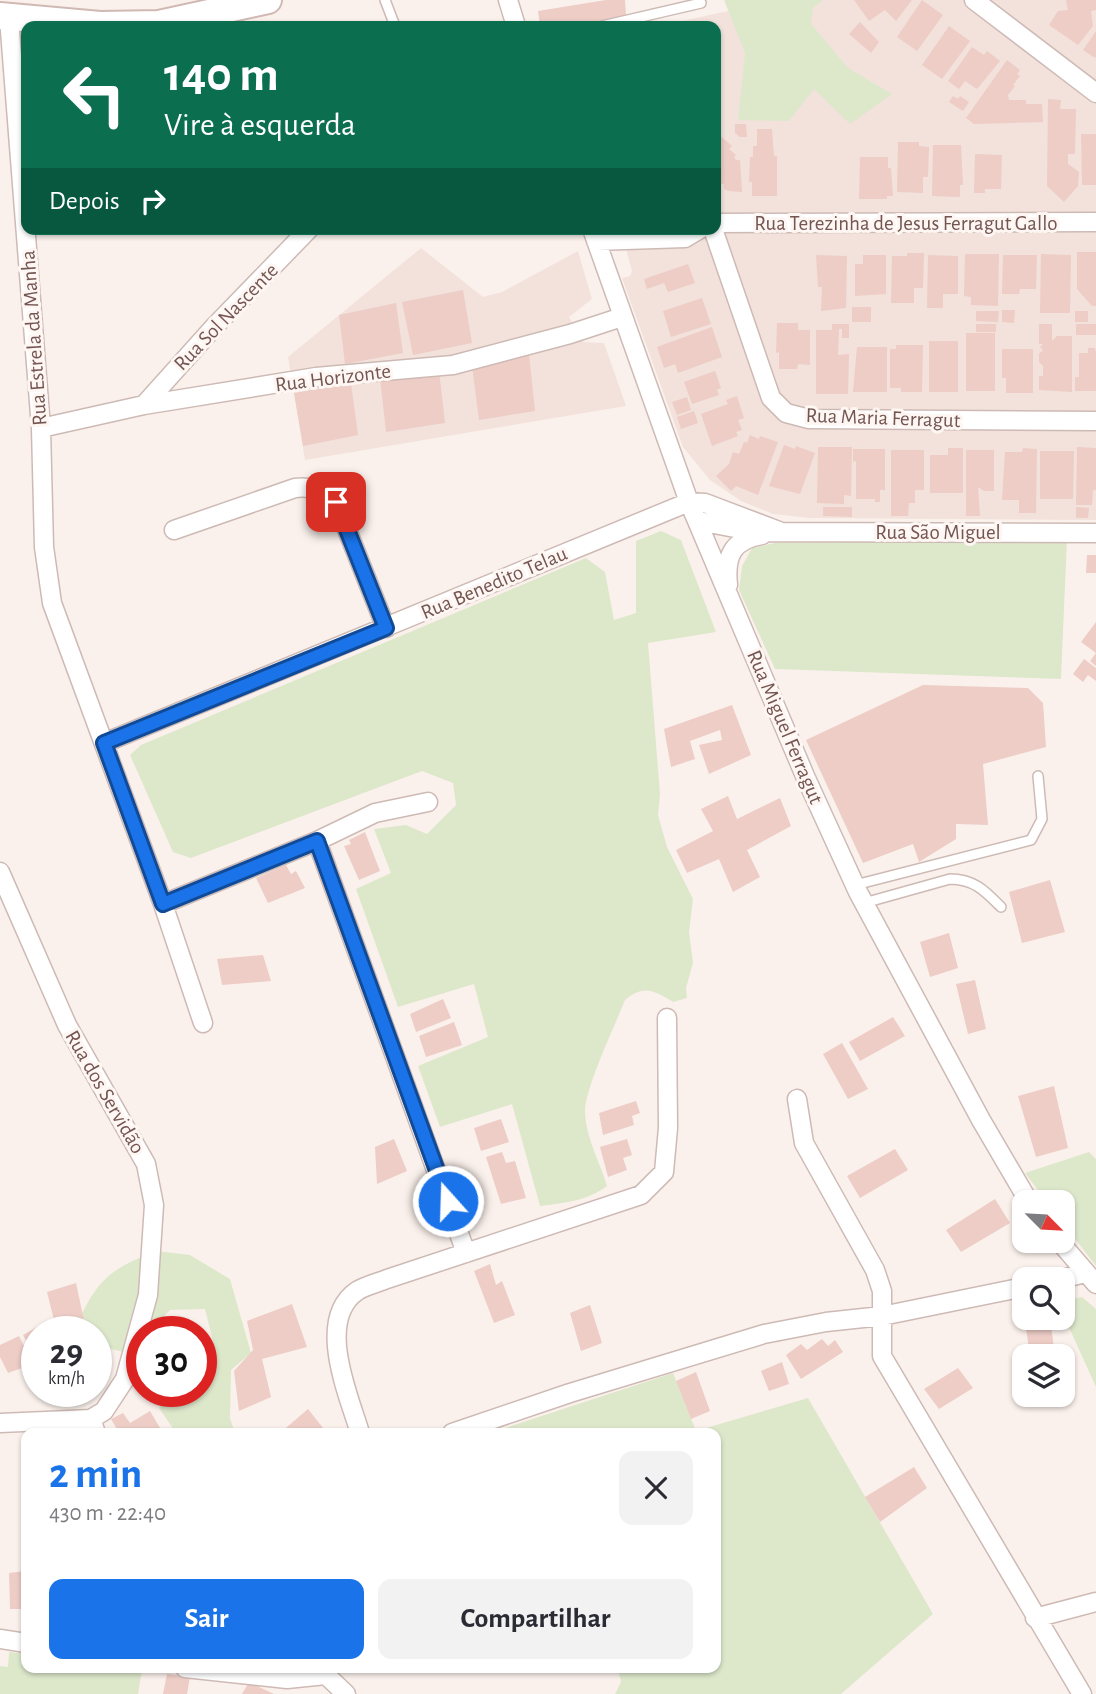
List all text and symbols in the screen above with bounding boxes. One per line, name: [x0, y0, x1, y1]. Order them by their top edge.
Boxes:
icon: left: [49, 49, 140, 140]
text: 140 m: [164, 51, 279, 100]
text: Vire à esquerda: [164, 109, 356, 141]
icon: right: [134, 182, 172, 220]
text: Depois: [49, 188, 120, 214]
street label: Rua Terezinha de Jesus Ferragut Gallo: [754, 213, 1058, 234]
street label: Rua Estrela da Manha: [17, 249, 51, 426]
street label: Rua Sol Nascente: [170, 259, 282, 375]
street label: Rua Horizonte: [274, 360, 392, 396]
street label: Rua Maria Ferragut: [805, 405, 961, 431]
pin: [306, 472, 366, 532]
icon: arrive: [317, 483, 355, 521]
street label: Rua São Miguel: [875, 522, 1001, 543]
street label: Rua Benedito Telau: [418, 543, 570, 623]
street label: Rua Miguel Ferragut: [743, 647, 827, 807]
street label: Rua dos Servidão: [61, 1027, 149, 1157]
position arrow: [411, 1164, 485, 1238]
north arrow: [1012, 1190, 1074, 1253]
map controls: [1012, 1190, 1075, 1407]
button: search: [1012, 1267, 1075, 1330]
speed limit sign: 30: [126, 1316, 217, 1407]
text: 29: [50, 1335, 83, 1370]
button: layers: [1012, 1344, 1075, 1407]
text: km/h: [48, 1370, 85, 1388]
button: close: [619, 1451, 693, 1525]
text: 2 min: [49, 1453, 142, 1495]
text: 430 m · 22:40: [49, 1502, 166, 1525]
button: Sair: [49, 1579, 364, 1659]
button: Compartilhar: [378, 1579, 693, 1659]

